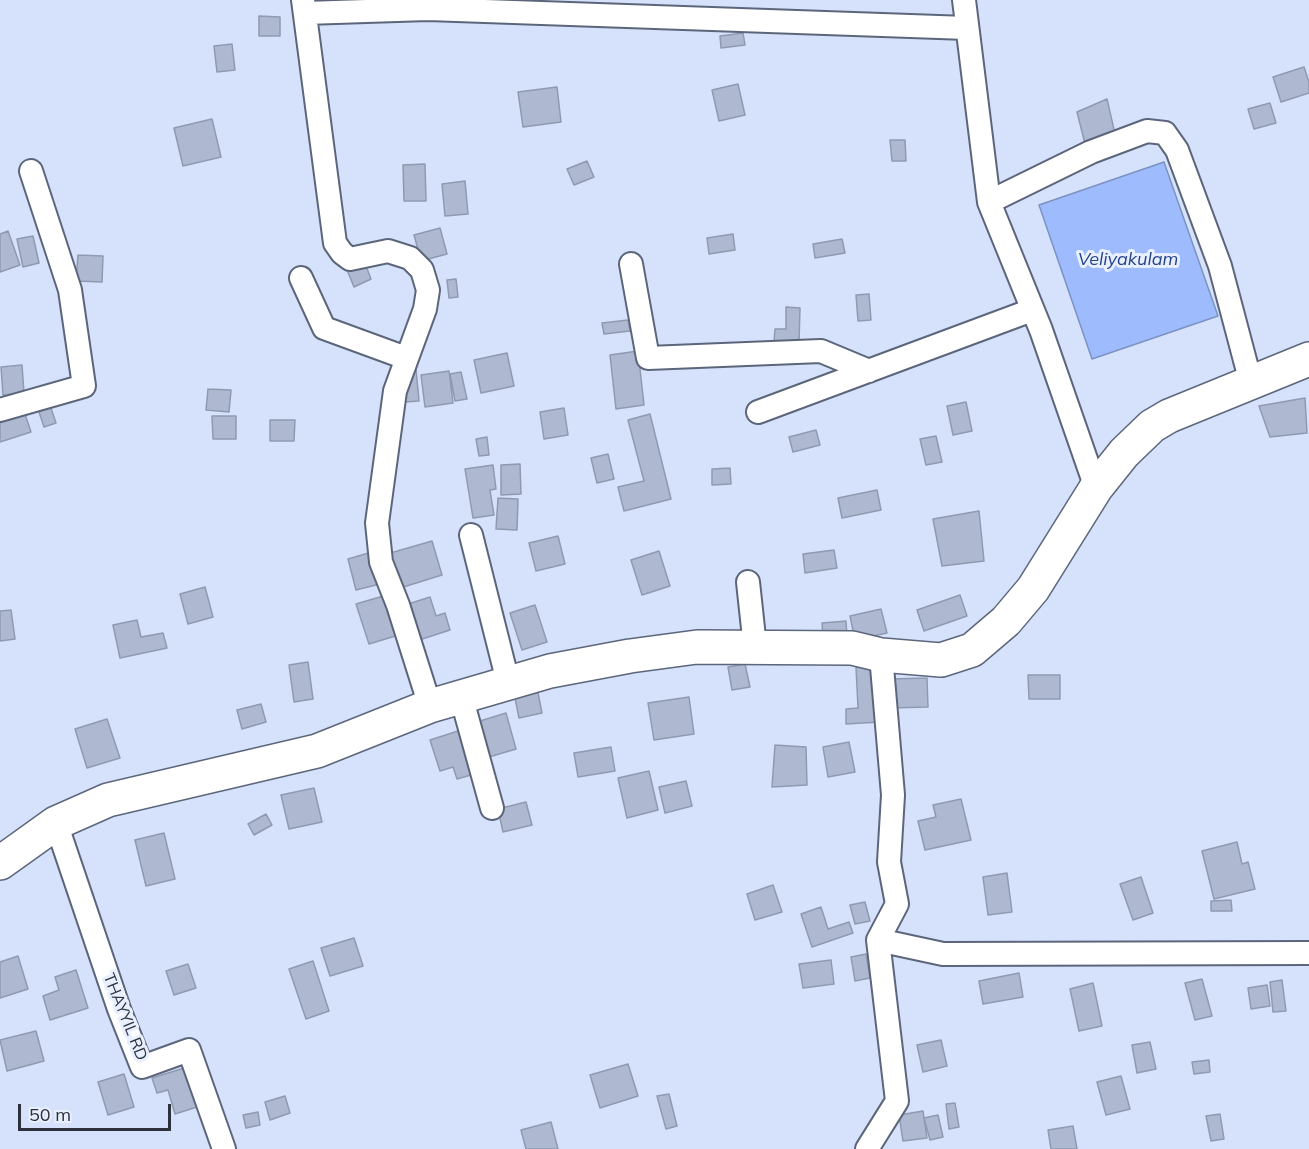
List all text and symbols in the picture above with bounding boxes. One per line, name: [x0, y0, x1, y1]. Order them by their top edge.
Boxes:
water label: Veliyakulam: [1078, 249, 1178, 271]
street label: THAYYIL RD: [99, 971, 151, 1063]
scale bar: [21, 1092, 174, 1130]
text: 50 m: [29, 1103, 71, 1126]

